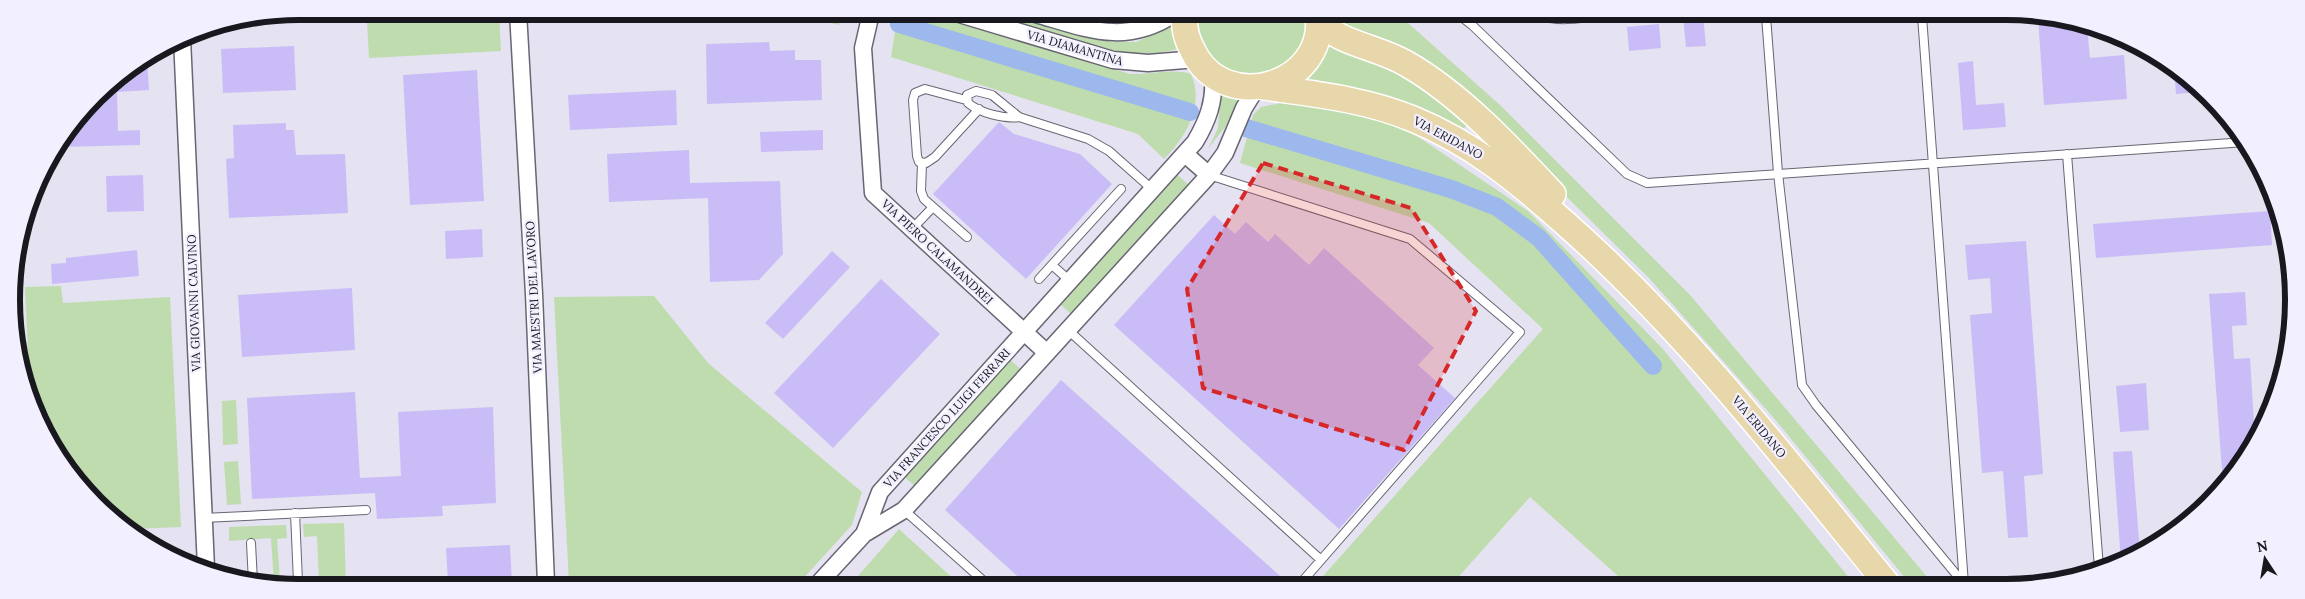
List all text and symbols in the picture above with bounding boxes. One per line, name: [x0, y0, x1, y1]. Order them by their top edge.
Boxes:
street label: VIA DIAMANTINA: [1025, 26, 1125, 68]
street label: VIA ERIDANO: [1410, 113, 1485, 162]
street label: VIA PIERO CALAMANDREI: [878, 195, 996, 307]
street label: VIA MAESTRI DEL LAVORO: [522, 221, 545, 375]
street label: VIA GIOVANNI CALVINO: [184, 234, 203, 373]
street label: VIA FRANCESCO LUIGI FERRARI: [879, 345, 1013, 491]
street label: VIA ERIDANO: [1728, 392, 1790, 461]
north arrow: [2240, 534, 2290, 584]
text: N: [2255, 536, 2270, 556]

